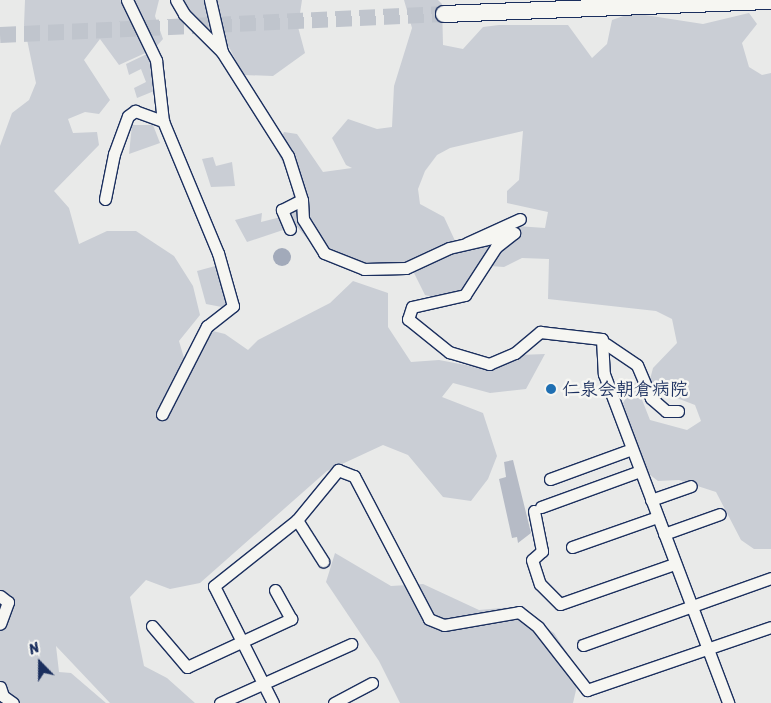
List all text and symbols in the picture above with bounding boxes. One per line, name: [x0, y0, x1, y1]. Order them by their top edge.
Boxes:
place label: 仁泉会朝倉病院: [562, 378, 688, 400]
marker: 仁泉会朝倉病院: [544, 382, 558, 396]
text: N: [25, 635, 43, 662]
north arrow: [15, 638, 65, 688]

